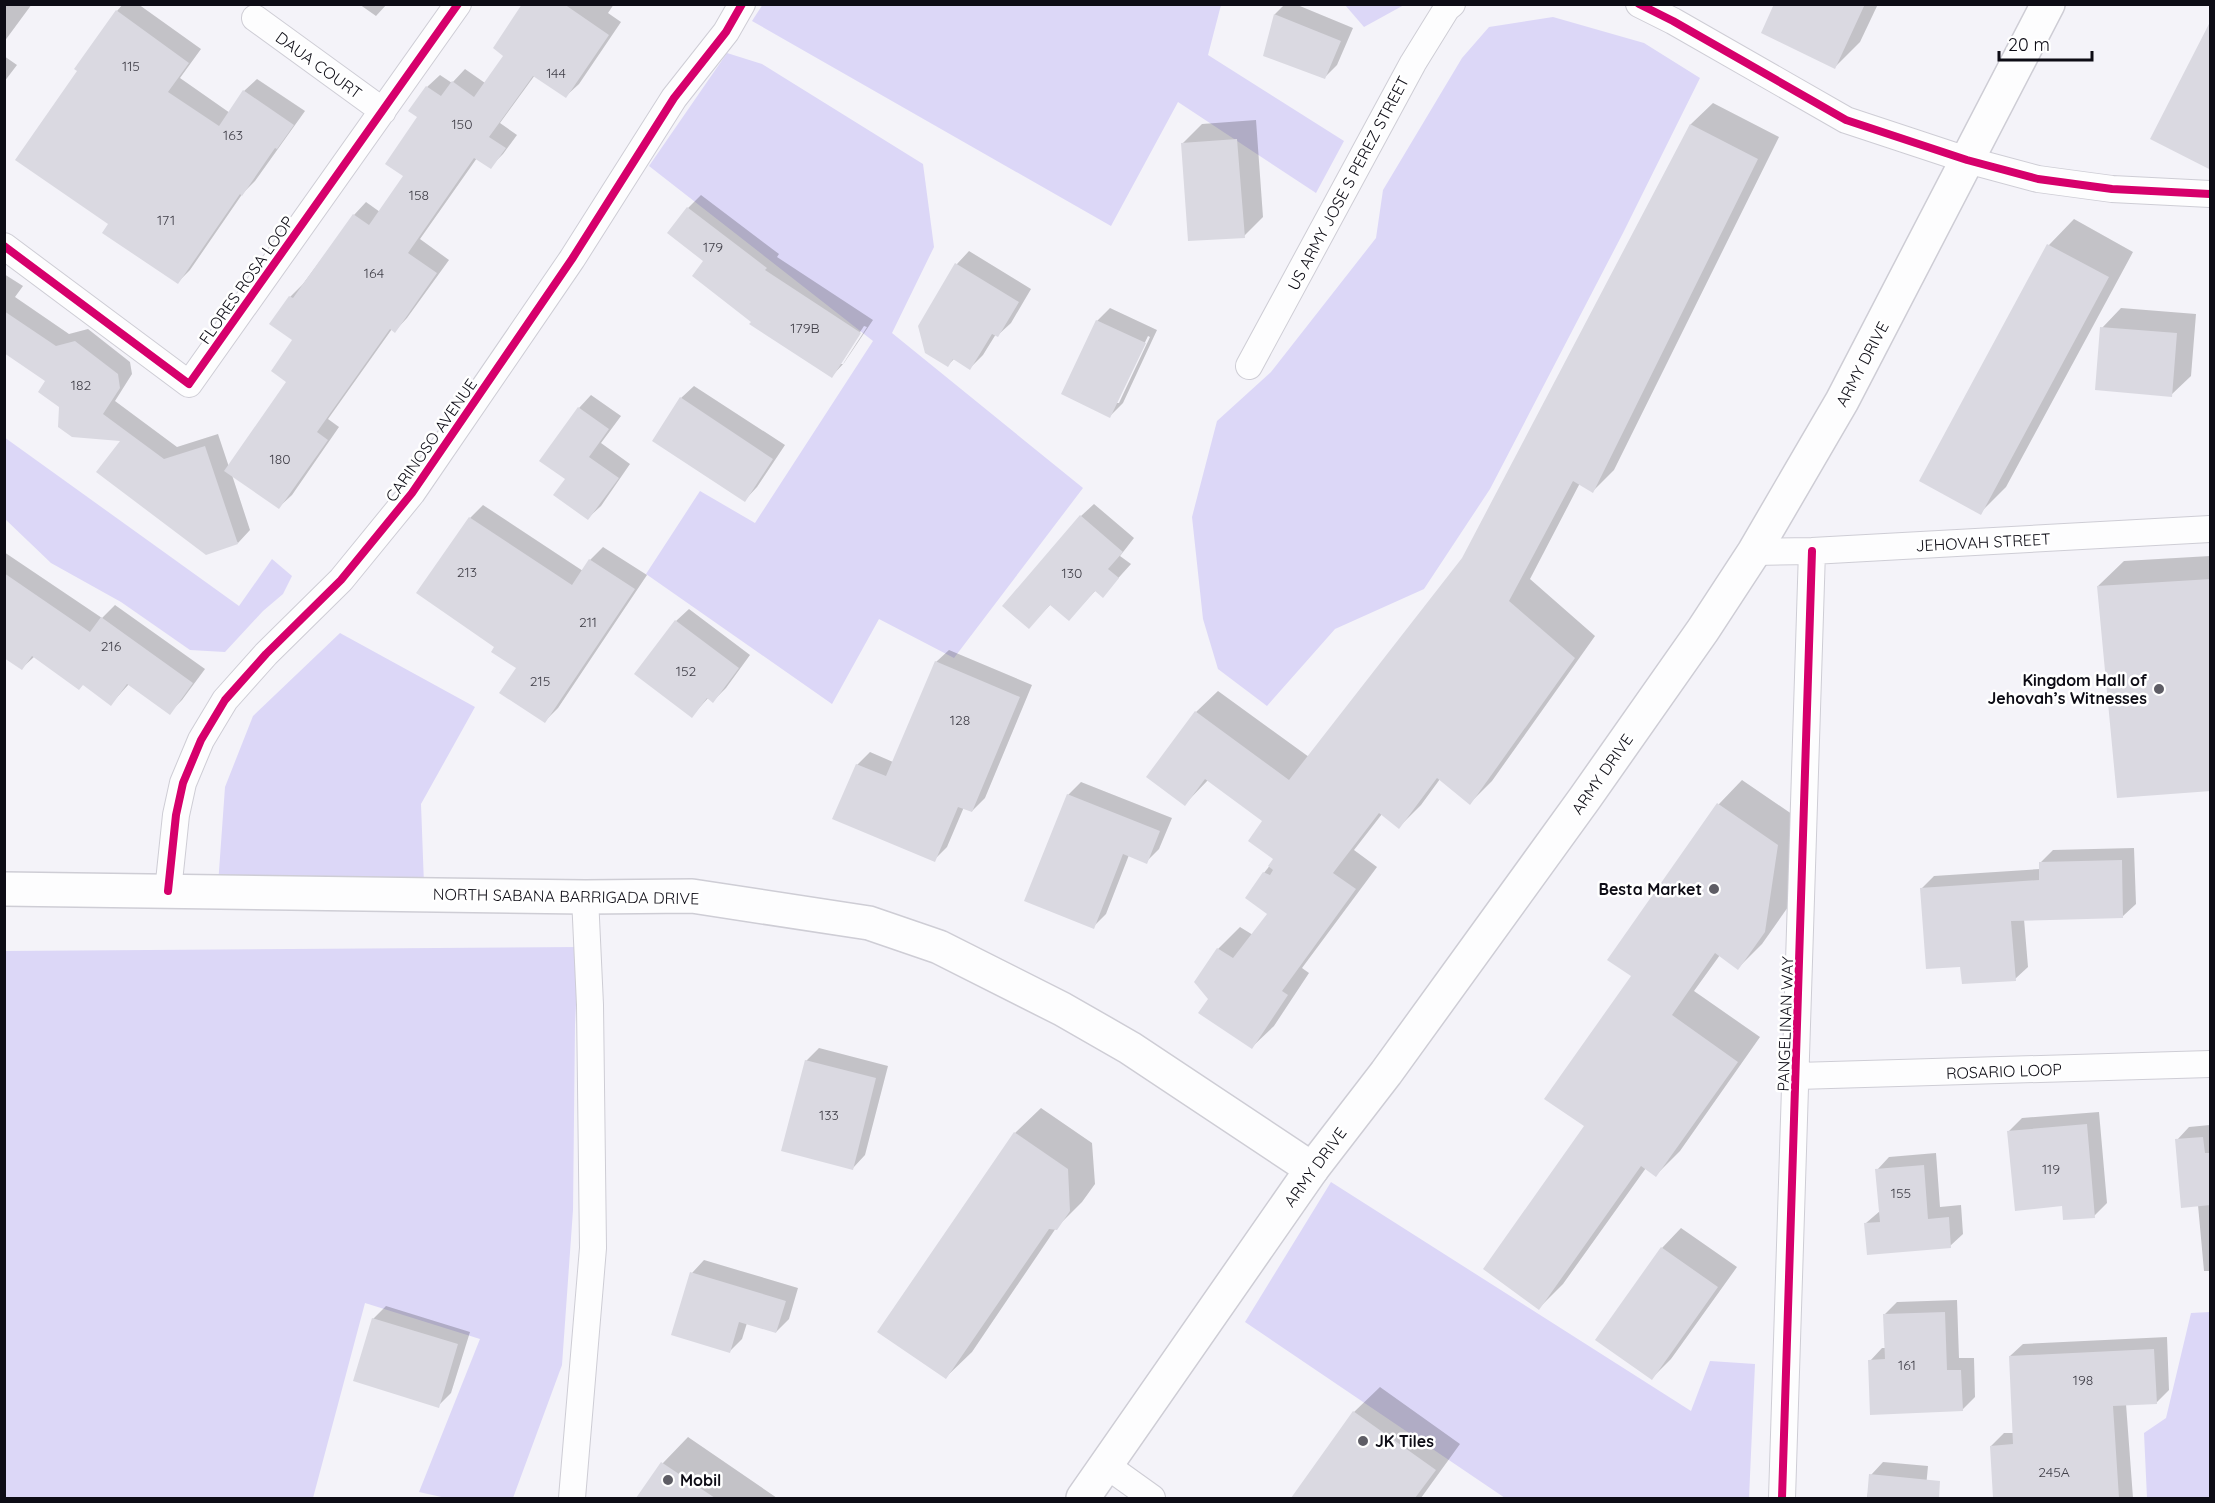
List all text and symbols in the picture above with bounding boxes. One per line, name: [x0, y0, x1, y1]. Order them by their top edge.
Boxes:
scale bar: [1999, 24, 2092, 62]
street label: DAUA COURT: [272, 27, 366, 103]
text: 20 m: [2008, 33, 2050, 56]
house number: 115: [122, 57, 140, 75]
house number: 144: [546, 64, 566, 82]
street label: US ARMY JOSE S PEREZ STREET: [1283, 72, 1413, 294]
house number: 150: [451, 115, 473, 133]
house number: 163: [223, 126, 243, 144]
house number: 158: [409, 186, 429, 204]
house number: 171: [157, 211, 175, 229]
street label: FLORES ROSA LOOP: [194, 212, 298, 348]
house number: 179: [703, 238, 723, 256]
house number: 164: [364, 264, 384, 282]
street label: ARMY DRIVE: [1831, 318, 1893, 410]
house number: 179B: [790, 319, 820, 337]
street label: CARINOSO AVENUE: [381, 375, 481, 505]
house number: 182: [71, 376, 91, 394]
house number: 180: [269, 450, 291, 468]
street label: JEHOVAH STREET: [1915, 528, 2051, 556]
house number: 213: [457, 563, 477, 581]
house number: 130: [1062, 564, 1082, 582]
house number: 211: [579, 613, 597, 631]
house number: 216: [101, 637, 122, 655]
house number: 152: [676, 662, 697, 680]
place label: Kingdom Hall of Jehovah’s Witnesses: [1988, 670, 2147, 708]
house number: 215: [530, 672, 550, 690]
marker: Kingdom Hall of Jehovah’s Witnesses: [2152, 682, 2166, 696]
house number: 128: [950, 711, 970, 729]
street label: ARMY DRIVE: [1567, 730, 1637, 818]
place label: Besta Market: [1598, 879, 1702, 899]
marker: Besta Market: [1707, 882, 1721, 896]
street label: NORTH SABANA BARRIGADA DRIVE: [433, 884, 699, 908]
street label: PANGELINAN WAY: [1773, 956, 1797, 1092]
street label: ROSARIO LOOP: [1946, 1059, 2062, 1083]
house number: 133: [819, 1106, 839, 1124]
street label: ARMY DRIVE: [1279, 1123, 1351, 1211]
house number: 119: [2042, 1160, 2060, 1178]
house number: 155: [1891, 1184, 1911, 1202]
house number: 161: [1898, 1356, 1916, 1374]
house number: 198: [2073, 1371, 2093, 1389]
place label: JK Tiles: [1375, 1431, 1434, 1451]
marker: JK Tiles: [1356, 1434, 1370, 1448]
house number: 245A: [2038, 1463, 2070, 1481]
place label: Mobil: [680, 1470, 721, 1490]
marker: Mobil: [661, 1473, 675, 1487]

